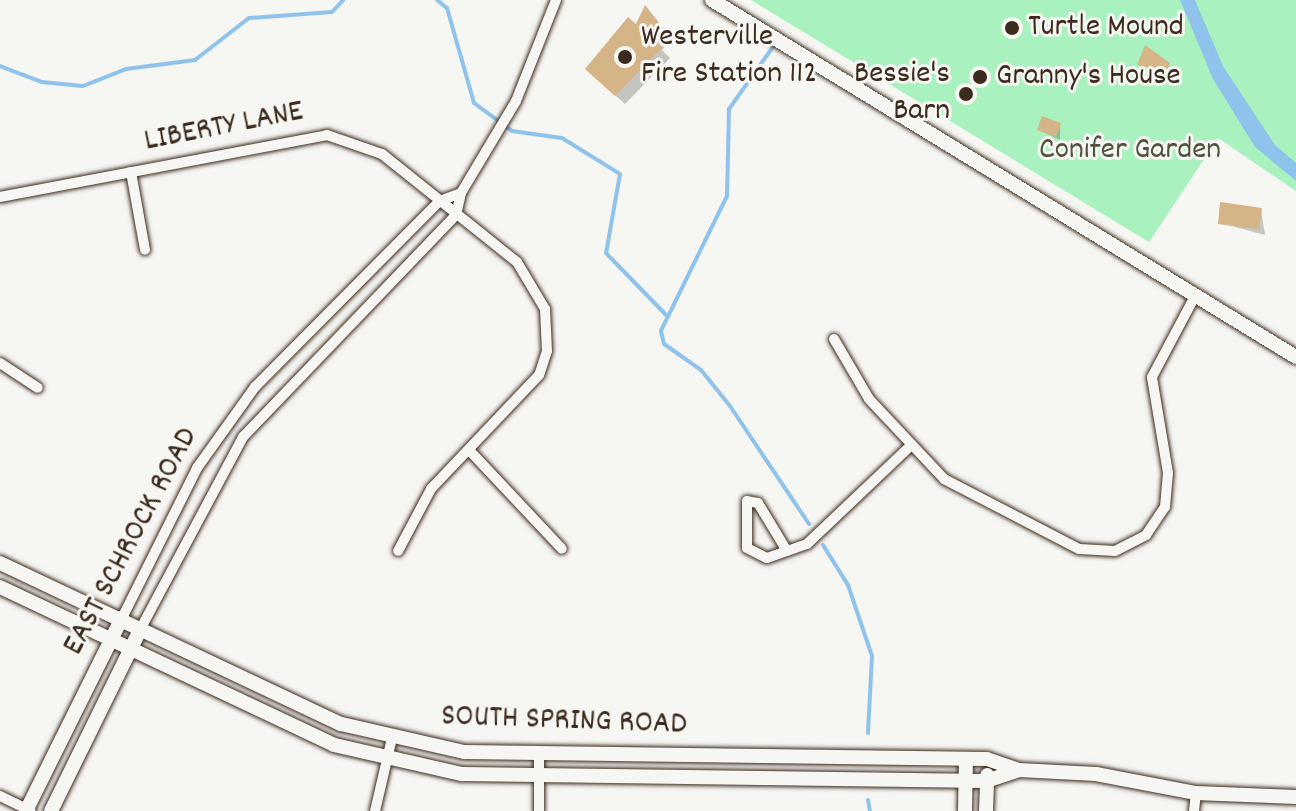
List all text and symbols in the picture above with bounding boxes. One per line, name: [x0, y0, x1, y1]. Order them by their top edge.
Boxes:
place label: Turtle Mound: [1028, 9, 1184, 47]
marker: Turtle Mound: [1003, 19, 1021, 37]
place label: Westerville Fire Station 112: [641, 20, 817, 95]
marker: Westerville Fire Station 112: [616, 48, 634, 66]
place label: Bessie's Barn: [854, 57, 950, 132]
place label: Granny's House: [996, 58, 1181, 96]
marker: Granny's House: [971, 68, 989, 86]
marker: Bessie's Barn: [957, 85, 975, 103]
street label: LIBERTY LANE: [141, 94, 307, 162]
park label: Conifer Garden: [1039, 132, 1221, 170]
street label: EAST SCHROCK ROAD: [56, 422, 208, 662]
street label: SOUTH SPRING ROAD: [441, 699, 687, 745]

